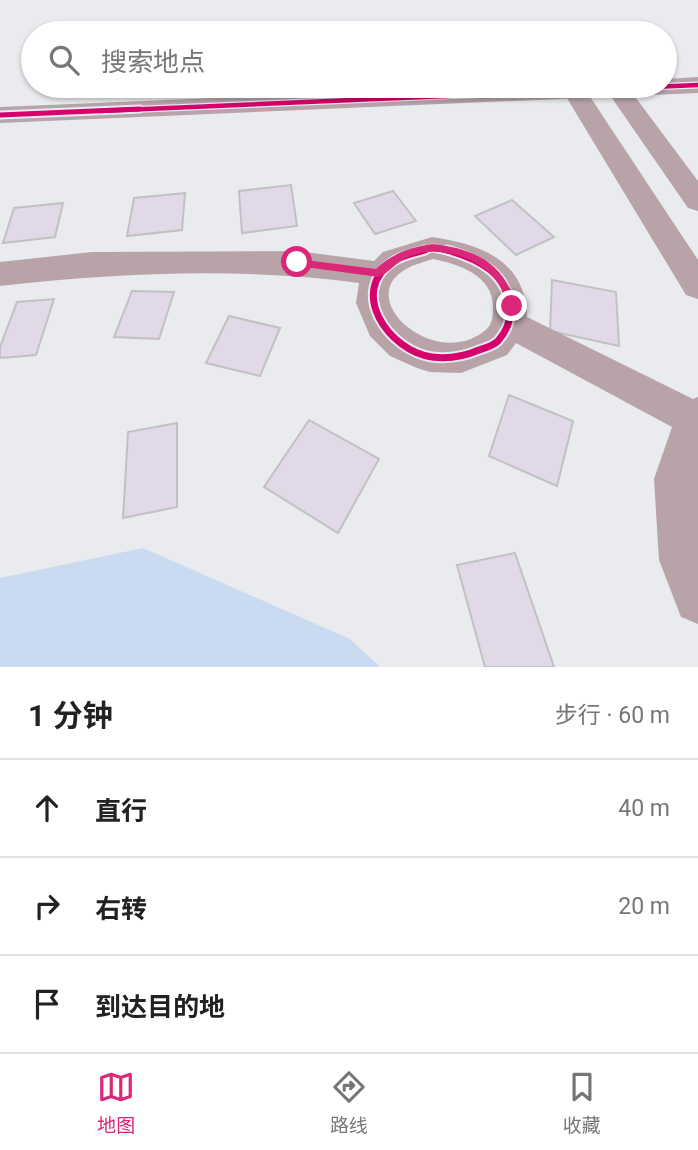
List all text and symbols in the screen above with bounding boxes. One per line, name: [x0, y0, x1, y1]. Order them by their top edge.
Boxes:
search box: [21, 21, 677, 98]
icon: search: [45, 41, 83, 79]
text: 搜索地点: [101, 47, 205, 77]
route start: [281, 246, 312, 277]
route end: [496, 290, 527, 321]
text: 1 分钟: [28, 698, 113, 733]
text: 步行 · 60 m: [555, 702, 670, 729]
icon: ahead: [28, 789, 66, 827]
text: 40 m: [618, 795, 670, 822]
text: 直行: [95, 796, 147, 826]
icon: right: [28, 887, 66, 925]
text: 20 m: [618, 893, 670, 920]
text: 右转: [95, 894, 147, 924]
icon: arrive: [28, 985, 66, 1023]
text: 到达目的地: [95, 992, 225, 1022]
tab: 地图: [97, 1068, 135, 1137]
tab: 路线: [330, 1068, 368, 1137]
tab: 收藏: [563, 1068, 601, 1137]

